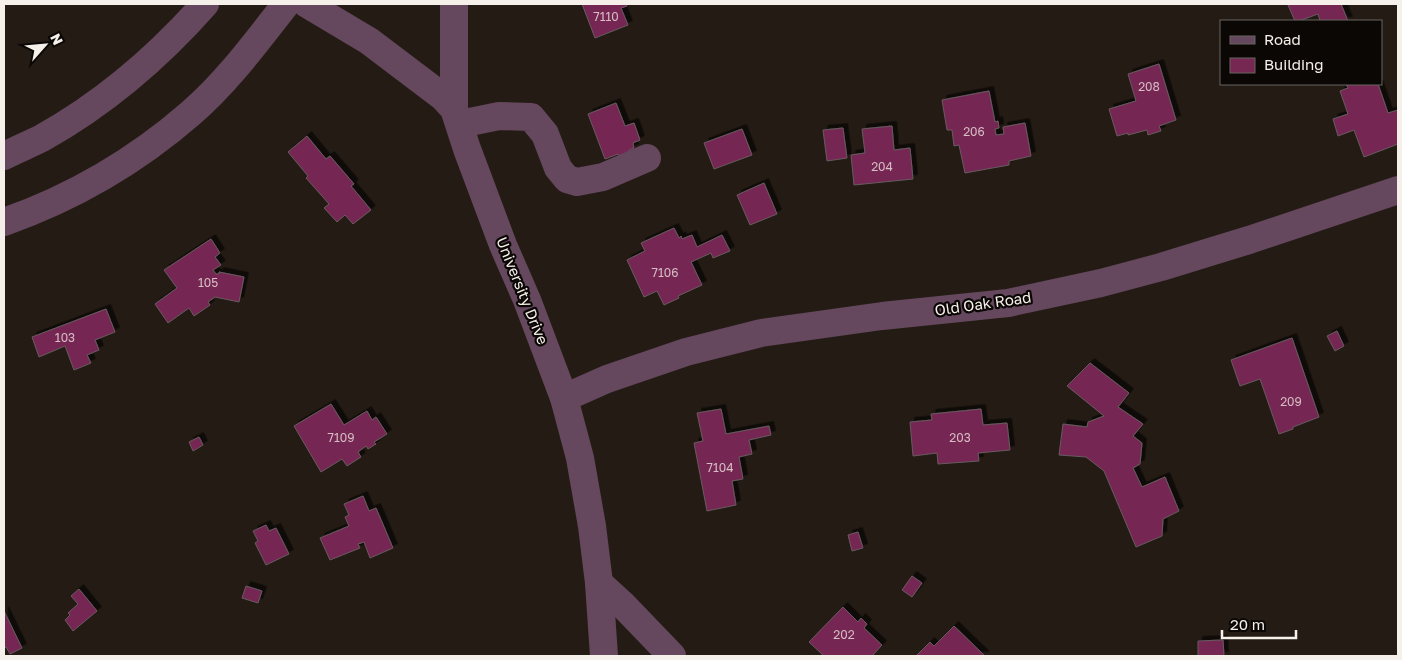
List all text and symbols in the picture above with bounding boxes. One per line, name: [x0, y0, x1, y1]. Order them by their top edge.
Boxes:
house number: 7110: [593, 9, 619, 24]
north arrow: [20, 20, 70, 70]
legend: [1220, 20, 1382, 85]
text: N: [47, 30, 67, 47]
text: Road: [1264, 30, 1301, 48]
text: Building: [1264, 55, 1324, 73]
house number: 208: [1138, 79, 1160, 94]
house number: 206: [963, 124, 985, 139]
house number: 204: [871, 159, 893, 174]
street label: University Drive: [493, 234, 553, 347]
house number: 7106: [652, 265, 678, 280]
house number: 105: [198, 275, 218, 290]
street label: Old Oak Road: [933, 287, 1032, 319]
house number: 103: [55, 330, 75, 345]
house number: 209: [1280, 394, 1302, 409]
house number: 7109: [328, 430, 354, 445]
house number: 203: [949, 430, 971, 445]
house number: 7104: [707, 460, 733, 475]
scale bar: [1222, 608, 1296, 640]
text: 20 m: [1230, 615, 1265, 633]
house number: 202: [833, 627, 855, 642]

